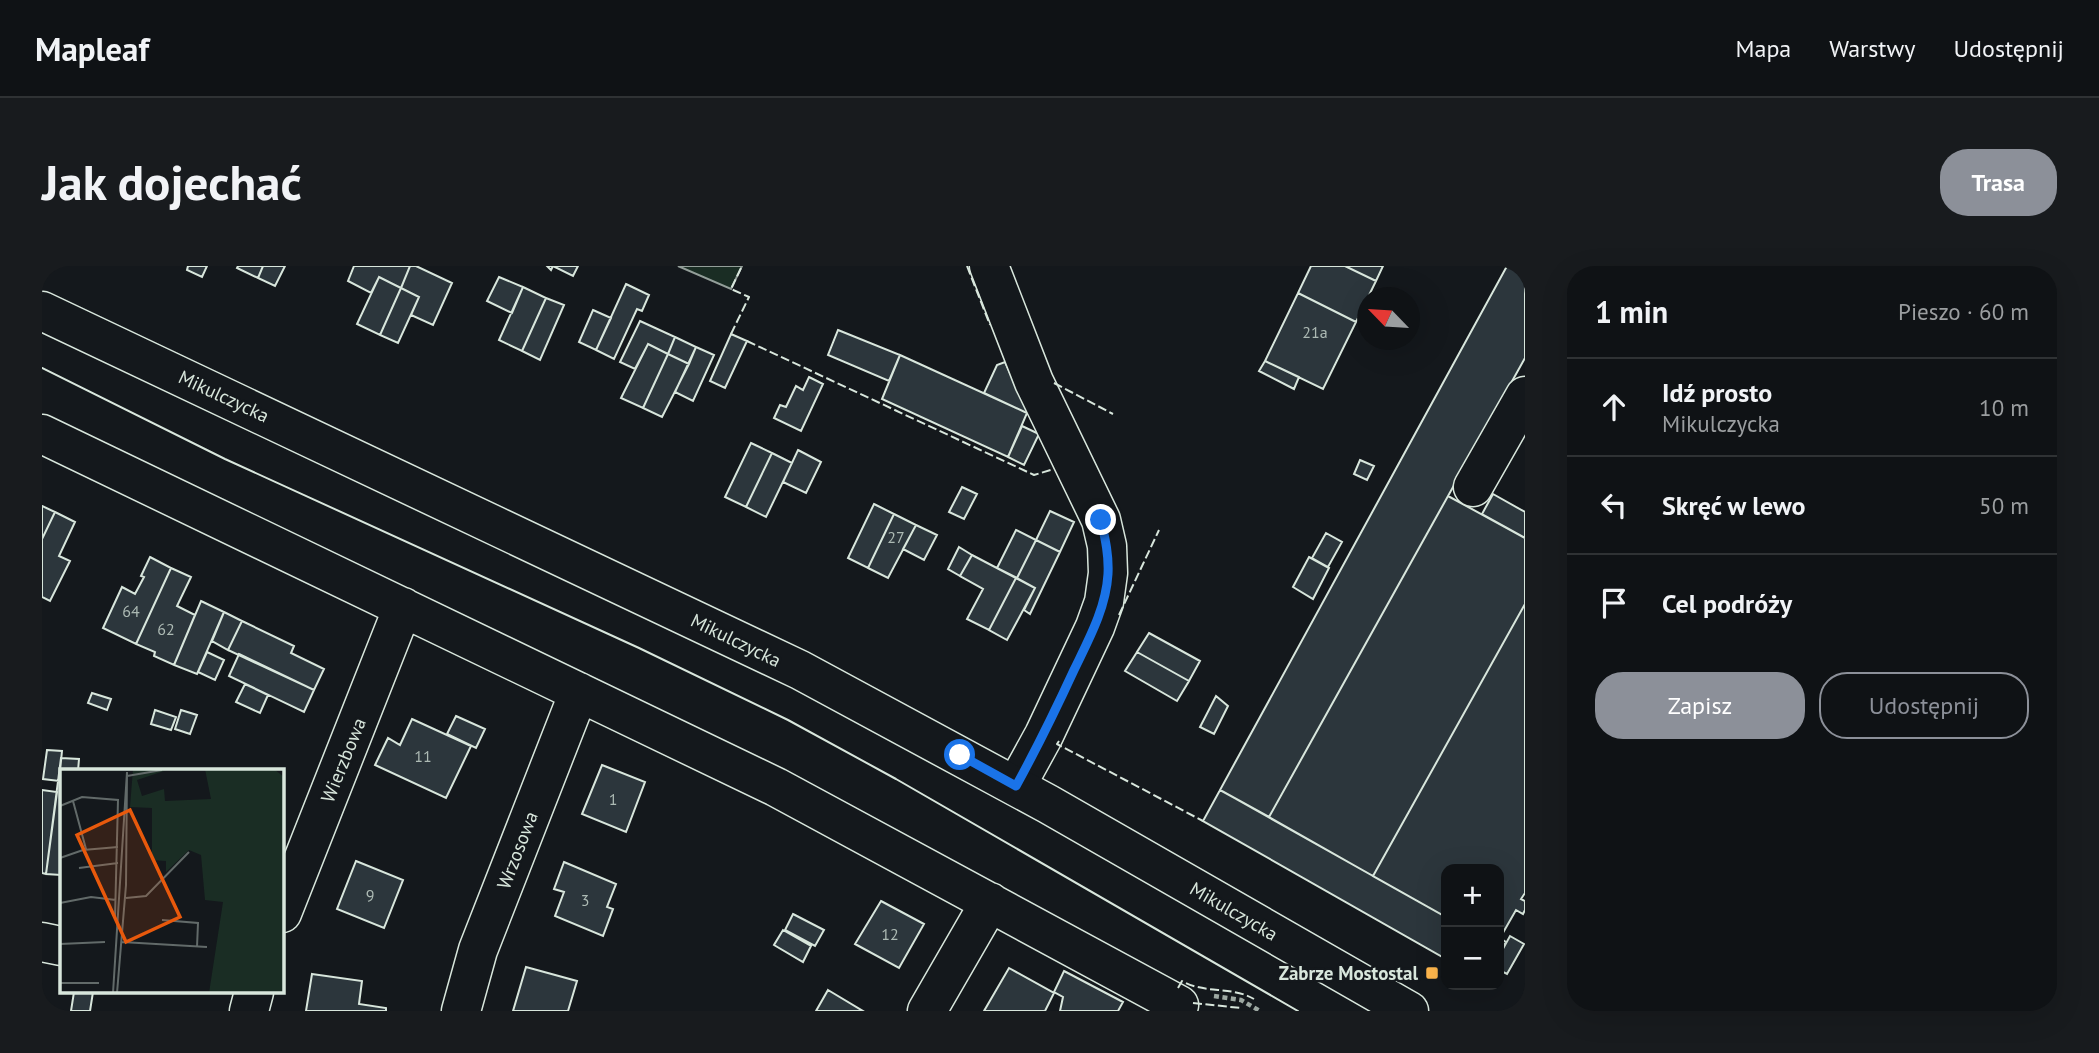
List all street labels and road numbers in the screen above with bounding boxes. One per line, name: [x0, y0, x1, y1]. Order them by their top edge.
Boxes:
street label: Mikulczycka: [175, 365, 273, 427]
street label: Mikulczycka: [687, 608, 785, 672]
street label: Wierzbowa: [315, 714, 371, 806]
street label: Wrzosowa: [491, 808, 543, 892]
street label: Mikulczycka: [1186, 876, 1282, 946]

